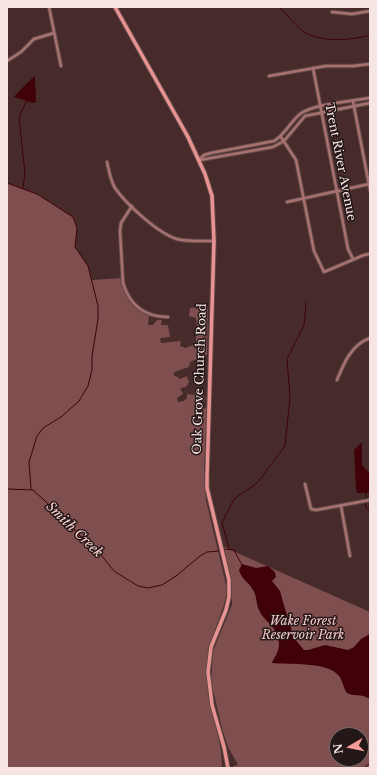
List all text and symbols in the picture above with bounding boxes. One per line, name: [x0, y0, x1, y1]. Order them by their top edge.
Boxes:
street label: Trent River Avenue: [322, 102, 358, 222]
street label: Oak Grove Church Road: [190, 303, 210, 455]
water label: Smith Creek: [42, 499, 106, 561]
park label: Wake Forest Reservoir Park: [262, 615, 344, 643]
north arrow: [329, 727, 369, 767]
text: N: [330, 743, 346, 755]

